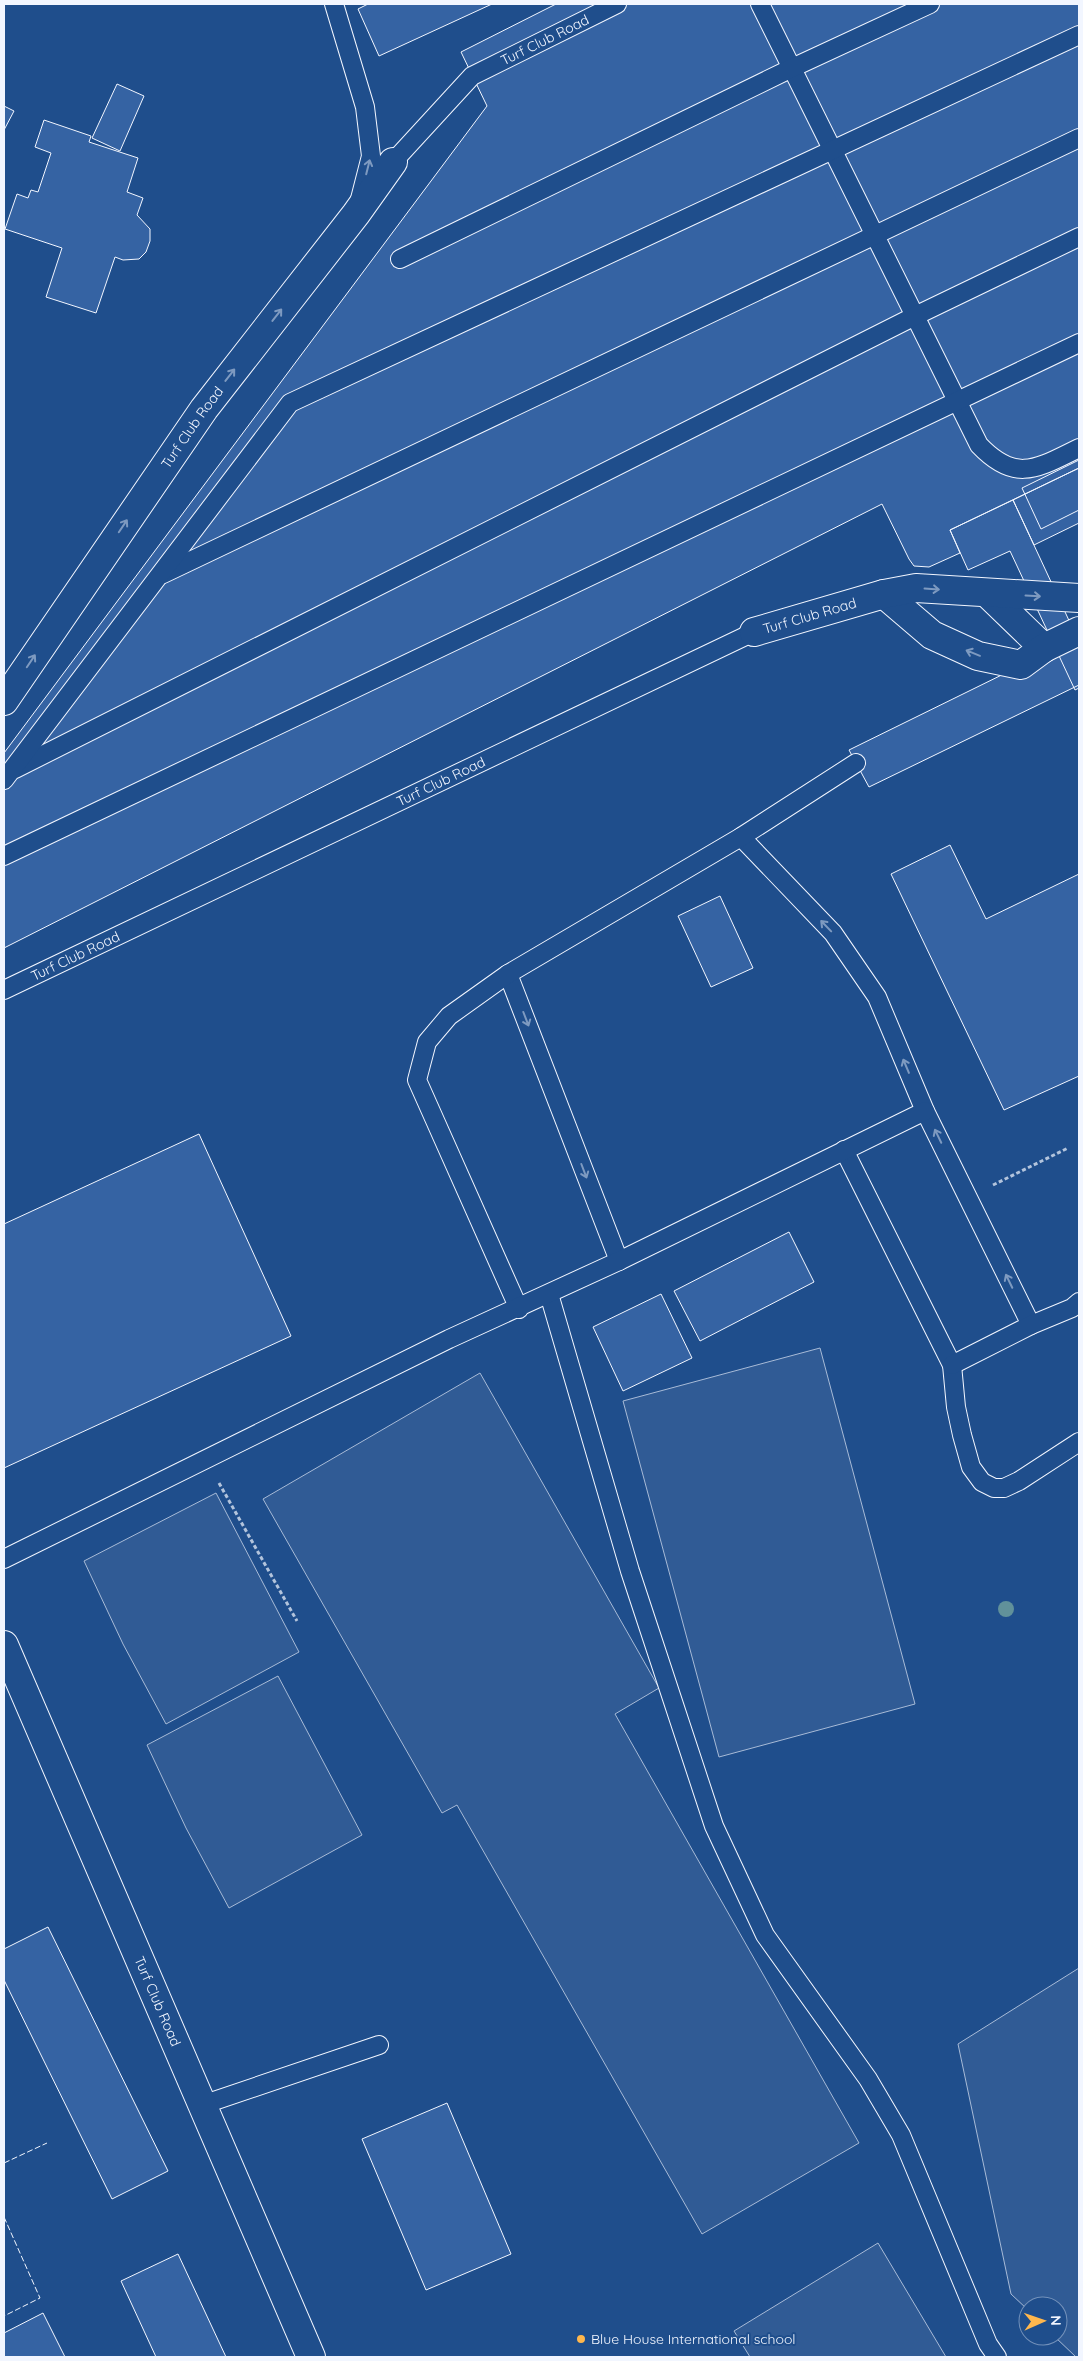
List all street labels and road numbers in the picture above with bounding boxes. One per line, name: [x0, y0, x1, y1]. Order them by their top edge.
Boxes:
street label: Turf Club Road: [498, 10, 592, 69]
street label: Turf Club Road: [157, 383, 227, 472]
street label: Turf Club Road: [761, 594, 858, 638]
street label: Turf Club Road: [393, 753, 488, 810]
street label: Turf Club Road: [28, 927, 123, 985]
street label: Turf Club Road: [130, 1953, 185, 2049]

